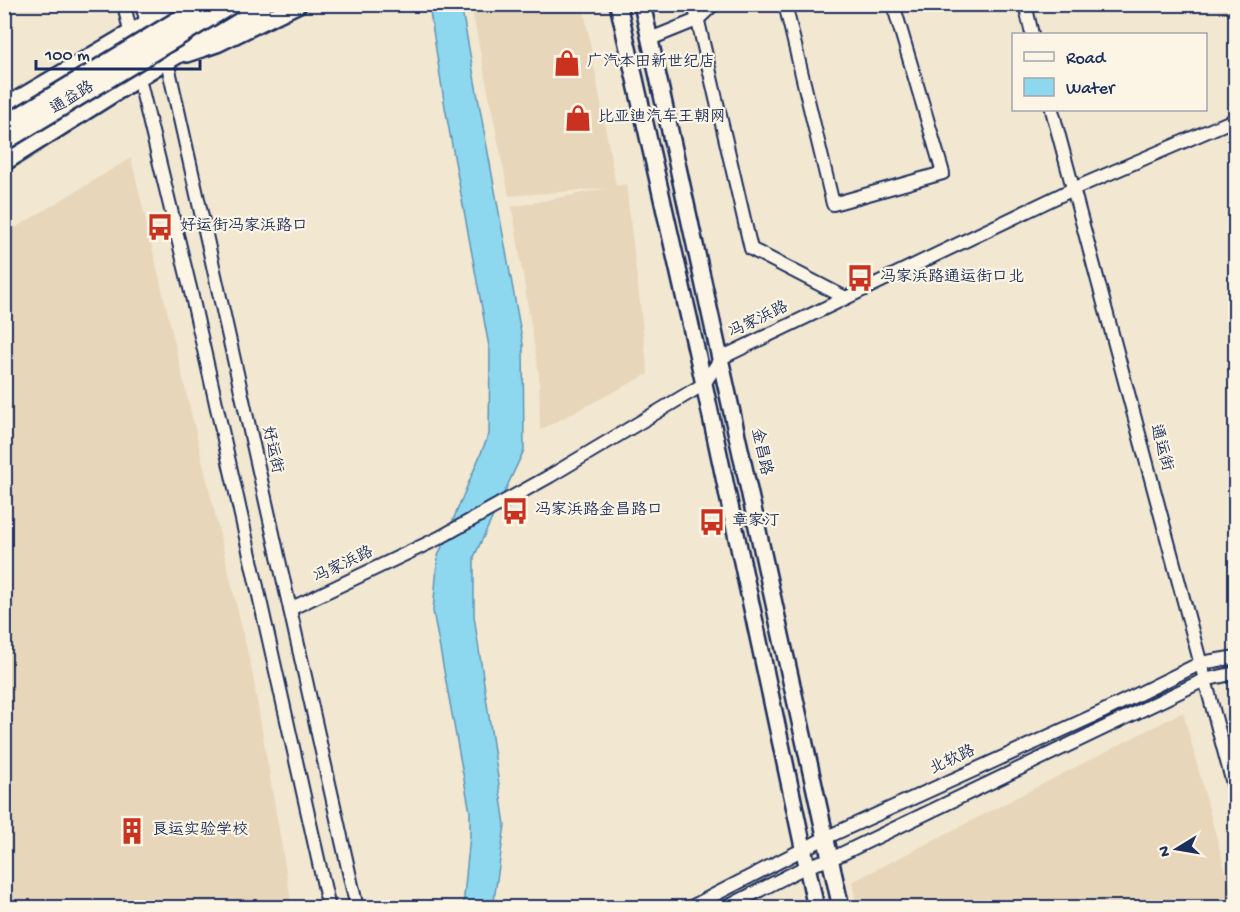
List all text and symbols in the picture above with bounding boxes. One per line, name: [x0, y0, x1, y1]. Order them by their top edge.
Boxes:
scale bar: [36, 33, 200, 71]
legend: [1012, 33, 1207, 111]
text: 100 m: [44, 46, 90, 67]
shop icon: 广汽本田新世纪店: [552, 48, 582, 78]
text: Road: [1066, 49, 1107, 70]
place label: 广汽本田新世纪店: [587, 52, 715, 73]
street label: 通益路: [47, 77, 98, 120]
text: Water: [1066, 79, 1116, 100]
shop icon: 比亚迪汽车王朝网: [563, 103, 593, 133]
place label: 比亚迪汽车王朝网: [598, 107, 726, 128]
bus stop icon: 好运街冯家浜路口: [145, 212, 175, 242]
place label: 好运街冯家浜路口: [180, 216, 308, 237]
bus stop icon: 冯家浜路通运街口北: [845, 263, 875, 293]
place label: 冯家浜路通运街口北: [880, 267, 1024, 288]
street label: 冯家浜路: [725, 297, 792, 344]
street label: 通运街: [1145, 422, 1176, 474]
street label: 好运街: [256, 424, 287, 476]
street label: 金昌路: [746, 426, 776, 477]
bus stop icon: 冯家浜路金昌路口: [500, 496, 530, 526]
place label: 冯家浜路金昌路口: [535, 500, 663, 521]
bus stop icon: 章家汀: [697, 507, 727, 537]
place label: 章家汀: [732, 511, 780, 532]
street label: 冯家浜路: [310, 542, 377, 589]
street label: 北软路: [926, 740, 979, 780]
building icon: 良运实验学校: [117, 816, 147, 846]
north arrow: [1147, 819, 1207, 879]
place label: 良运实验学校: [152, 820, 248, 841]
text: N: [1155, 844, 1176, 858]

